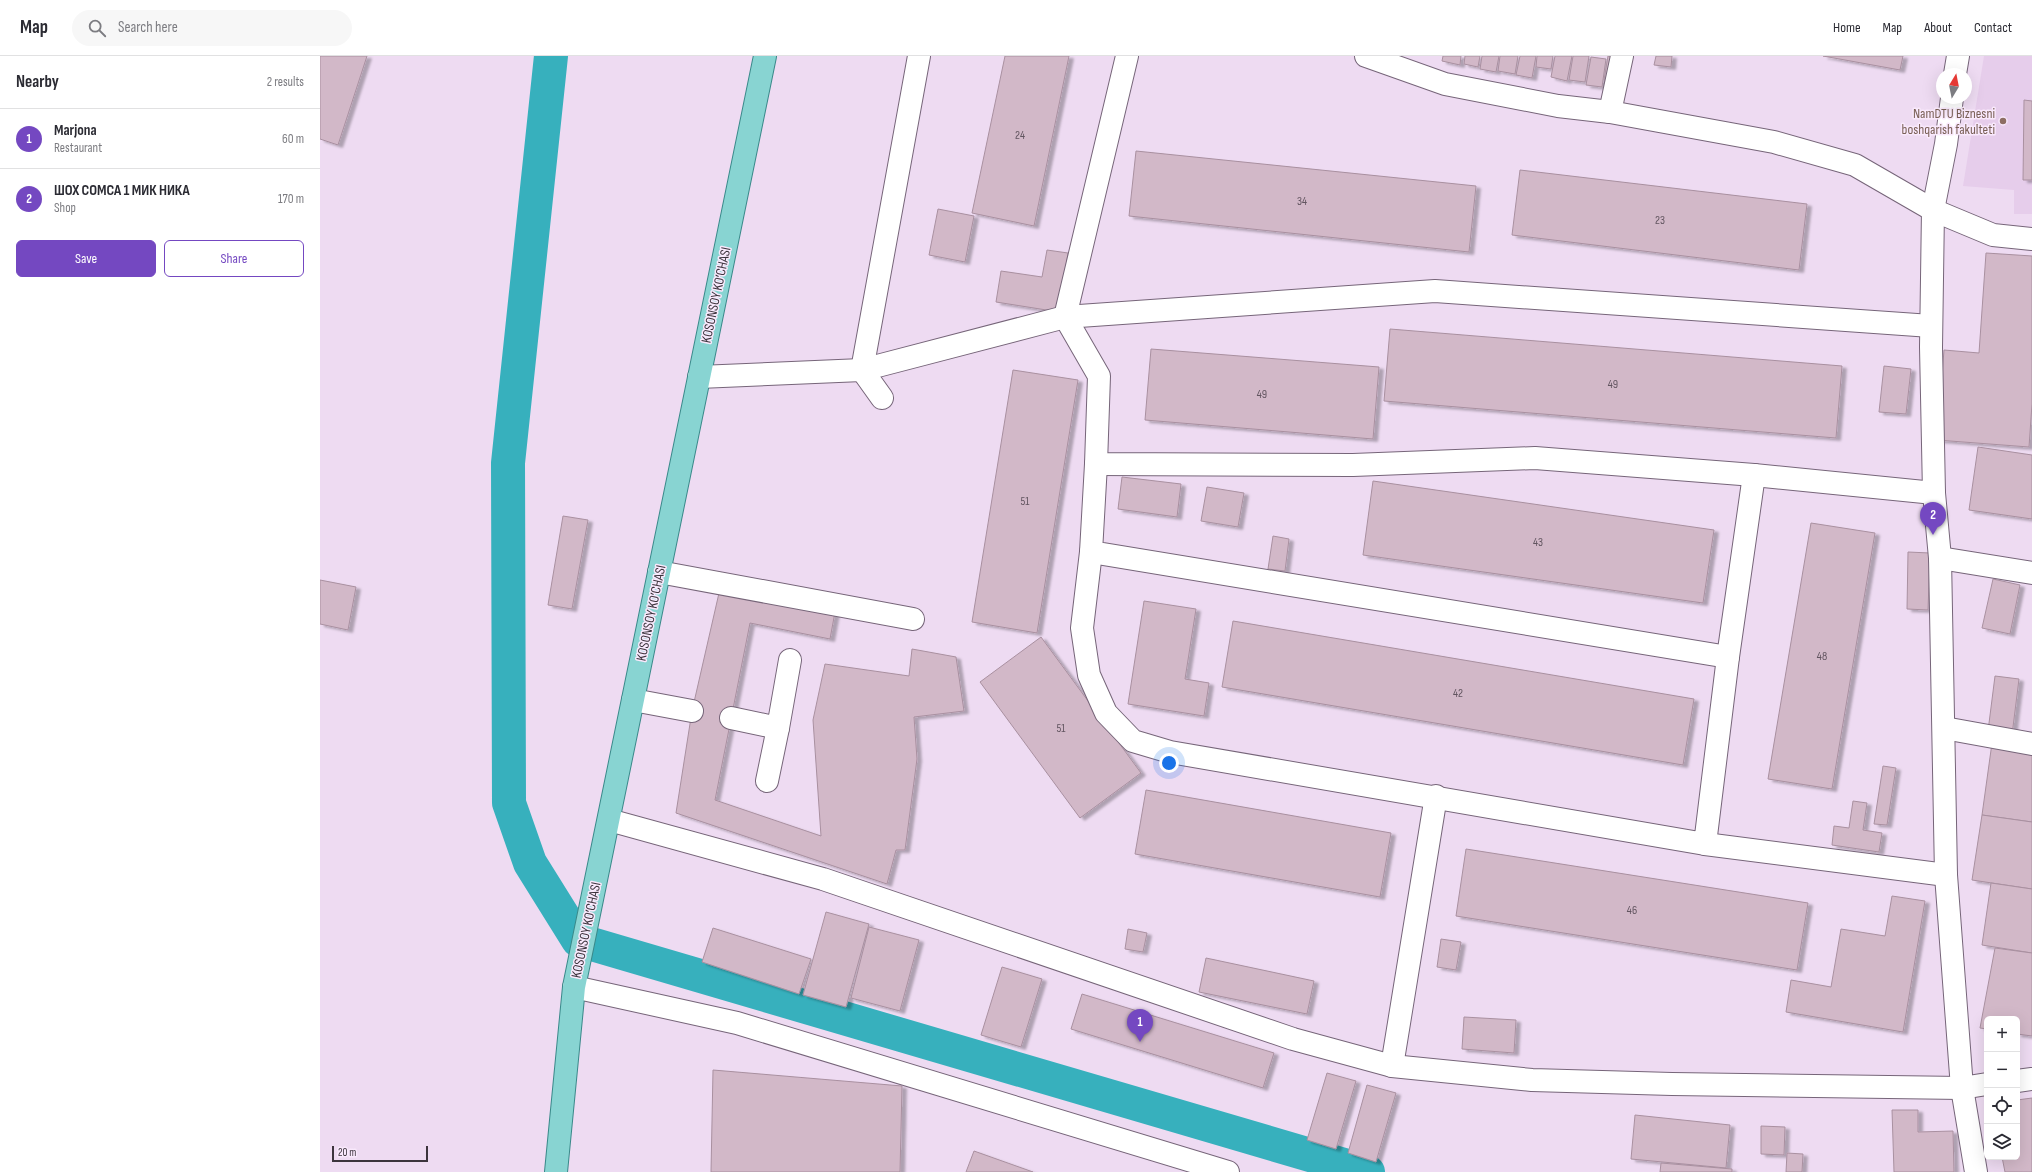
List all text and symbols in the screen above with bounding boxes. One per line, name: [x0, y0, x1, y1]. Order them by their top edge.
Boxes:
search box: [72, 10, 352, 46]
text: Map: [20, 16, 48, 39]
icon: search: [86, 17, 108, 39]
text: Search here: [118, 18, 178, 37]
text: Home: [1833, 19, 1861, 36]
text: Map: [1883, 19, 1902, 36]
text: About: [1924, 19, 1952, 36]
text: Contact: [1974, 19, 2012, 36]
north arrow: [1936, 68, 1972, 104]
text: Nearby: [16, 72, 59, 92]
text: 2 results: [267, 74, 304, 90]
place label: NamDTU Biznesni boshqarish fakulteti: [1902, 105, 1995, 138]
marker: NamDTU Biznesni boshqarish fakulteti: [1998, 116, 2008, 126]
text: Marjona: [54, 121, 97, 140]
house number: 24: [1015, 128, 1025, 143]
text: 1: [26, 131, 32, 147]
text: 60 m: [282, 131, 304, 147]
text: Restaurant: [54, 140, 102, 156]
text: ШОХ СОМСА 1 МИК НИКА: [54, 181, 190, 200]
text: 2: [26, 191, 32, 207]
text: 170 m: [278, 191, 304, 207]
house number: 34: [1297, 194, 1307, 209]
text: Shop: [54, 200, 76, 216]
house number: 23: [1655, 213, 1665, 228]
button: Save: [16, 240, 156, 277]
button: Share: [164, 240, 304, 277]
street label: KOSONSOY KO’CHASI: [698, 246, 734, 344]
house number: 49: [1608, 377, 1618, 392]
house number: 49: [1257, 387, 1267, 402]
house number: 51: [1020, 494, 1030, 509]
pin: 2: [1920, 502, 1946, 535]
house number: 43: [1533, 535, 1543, 550]
street label: KOSONSOY KO’CHASI: [633, 564, 669, 662]
house number: 48: [1817, 649, 1827, 664]
house number: 42: [1453, 686, 1463, 701]
house number: 51: [1056, 721, 1066, 736]
your location: [1159, 753, 1179, 773]
street label: KOSONSOY KO’CHASI: [568, 881, 604, 979]
house number: 46: [1627, 903, 1637, 918]
pin: 1: [1127, 1009, 1153, 1042]
map controls: [1984, 1016, 2020, 1160]
button: +: [1984, 1016, 2020, 1052]
button: −: [1984, 1052, 2020, 1088]
button: locate: [1984, 1088, 2020, 1124]
button: layers: [1984, 1124, 2020, 1160]
scale bar: [332, 1144, 428, 1163]
text: 20 m: [338, 1146, 356, 1159]

